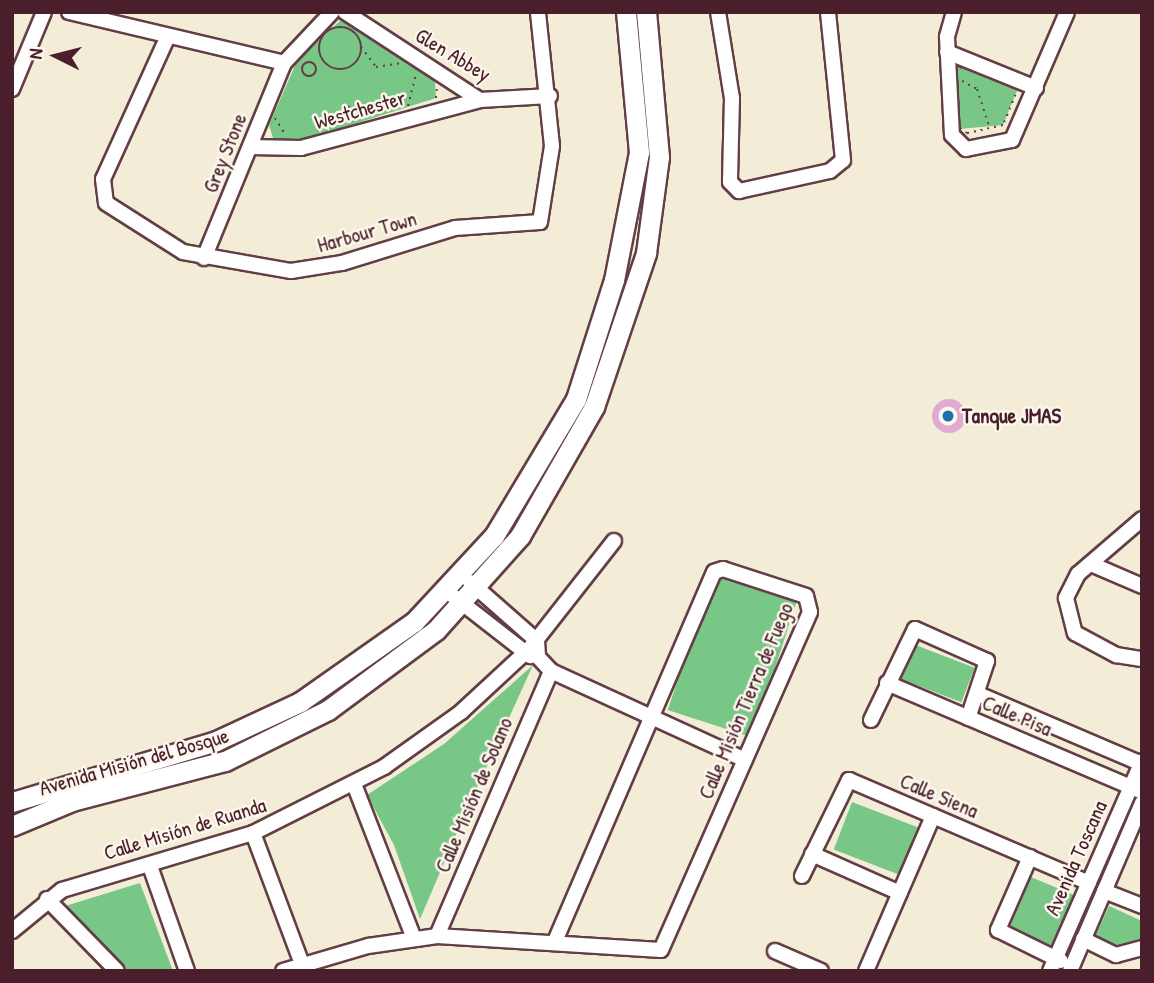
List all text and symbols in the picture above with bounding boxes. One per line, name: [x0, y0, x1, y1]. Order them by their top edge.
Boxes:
north arrow: [21, 21, 91, 91]
street label: Glen Abbey: [411, 23, 495, 87]
text: N: [22, 47, 49, 60]
street label: Westchester: [312, 85, 408, 135]
street label: Grey Stone: [198, 110, 252, 196]
street label: Harbour Town: [314, 206, 420, 258]
place label: Tanque JMAS: [962, 403, 1061, 429]
marker: Tanque JMAS: [940, 408, 956, 424]
street label: Calle Misión Tierra de Fuego: [693, 599, 799, 803]
street label: Calle Pisa: [978, 690, 1056, 742]
street label: Calle Misión de Solano: [430, 714, 518, 876]
street label: Avenida Misión del Bosque: [36, 723, 232, 801]
street label: Calle Siena: [896, 768, 982, 824]
street label: Calle Misión de Ruanda: [101, 792, 269, 866]
street label: Avenida Toscana: [1039, 797, 1113, 919]

